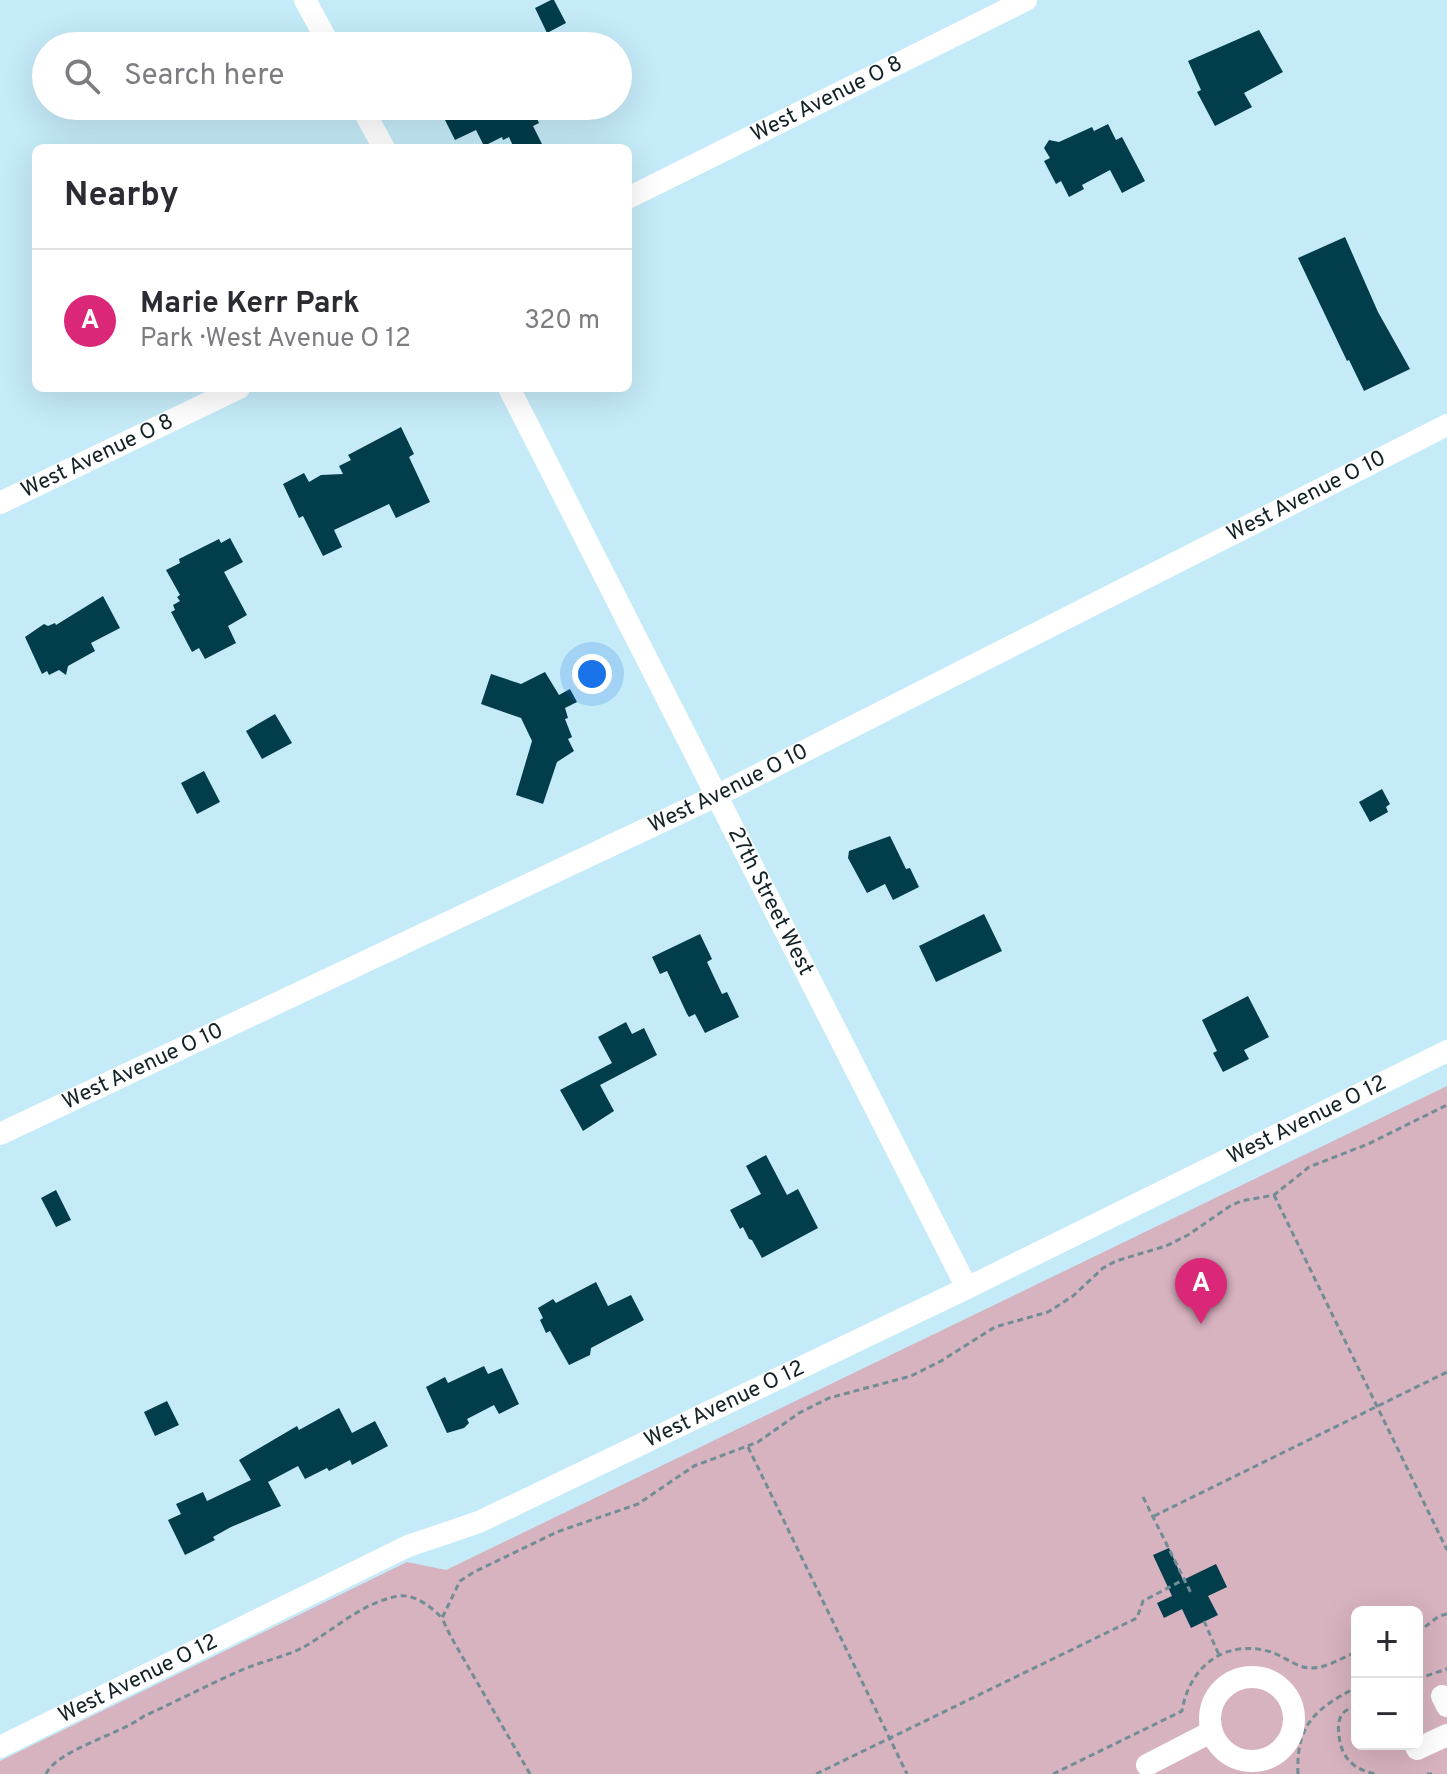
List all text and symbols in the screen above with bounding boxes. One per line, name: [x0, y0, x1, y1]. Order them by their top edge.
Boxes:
search box: [32, 32, 632, 120]
street label: West Avenue O 8: [747, 50, 907, 148]
icon: search: [60, 54, 104, 98]
text: Search here: [124, 58, 284, 95]
text: Nearby: [64, 175, 179, 218]
text: Marie Kerr Park: [140, 286, 360, 323]
text: A: [81, 305, 99, 338]
text: 320 m: [524, 305, 600, 338]
text: Park · West Avenue O 12: [140, 323, 411, 356]
street label: West Avenue O 8: [17, 408, 178, 504]
street label: West Avenue O 10: [1223, 445, 1391, 548]
your location: [572, 654, 612, 694]
street label: West Avenue O 10: [644, 738, 813, 839]
street label: 27th Street West: [721, 823, 819, 980]
street label: West Avenue O 10: [58, 1017, 228, 1116]
street label: West Avenue O 12: [1223, 1070, 1391, 1171]
pin: A: [1175, 1258, 1227, 1324]
street label: West Avenue O 12: [640, 1354, 809, 1454]
map controls: [1351, 1606, 1423, 1750]
button: +: [1351, 1606, 1423, 1678]
street label: West Avenue O 12: [54, 1628, 222, 1730]
button: −: [1351, 1678, 1423, 1750]

